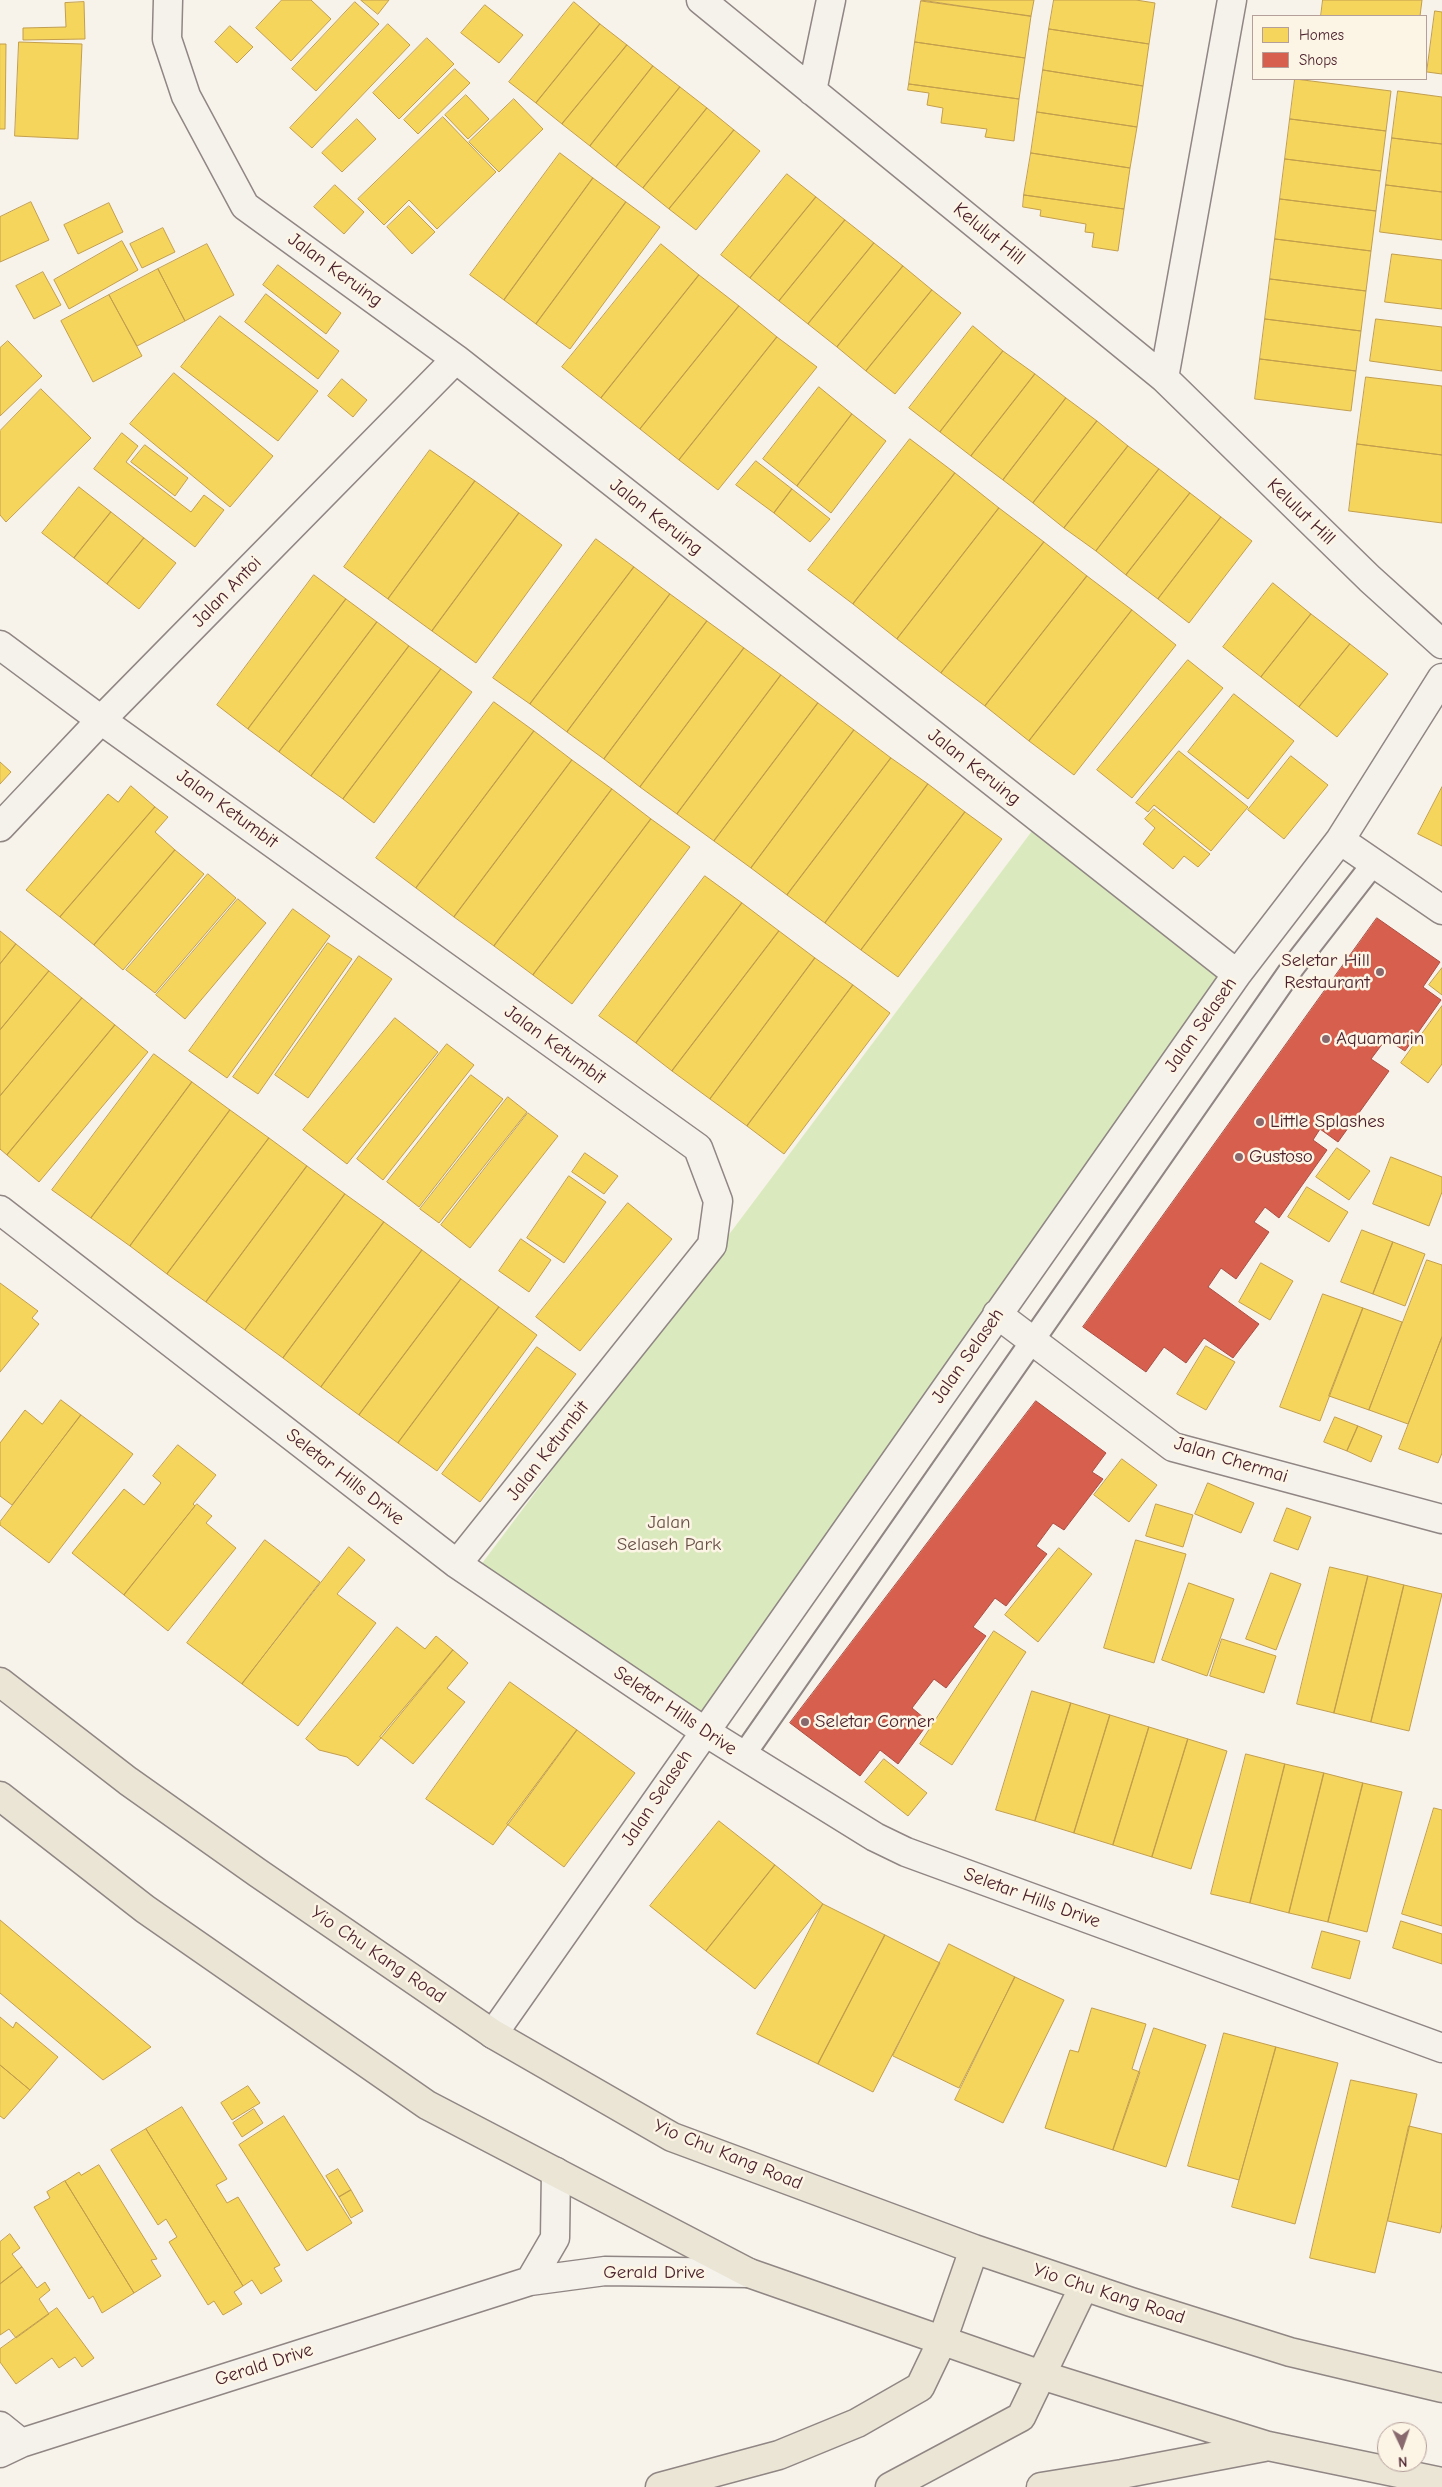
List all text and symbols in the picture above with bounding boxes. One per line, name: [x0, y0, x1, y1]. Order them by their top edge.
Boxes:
legend: [1252, 15, 1427, 80]
text: Homes: [1299, 26, 1344, 44]
text: Shops: [1299, 51, 1337, 69]
street label: Kelulut Hill: [948, 198, 1030, 270]
street label: Jalan Keruing: [283, 228, 387, 312]
street label: Jalan Keruing: [605, 474, 707, 560]
street label: Kelulut Hill: [1262, 474, 1340, 550]
street label: Jalan Antoi: [188, 552, 266, 632]
street label: Jalan Keruing: [923, 724, 1025, 810]
street label: Jalan Ketumbit: [172, 764, 282, 854]
place label: Seletar Hill Restaurant: [1281, 950, 1370, 994]
marker: Seletar Hill Restaurant: [1374, 966, 1386, 978]
street label: Jalan Selaseh: [1160, 973, 1242, 1077]
street label: Jalan Ketumbit: [500, 1000, 610, 1090]
place label: Aquamarin: [1336, 1028, 1424, 1050]
marker: Aquamarin: [1320, 1033, 1332, 1045]
place label: Little Splashes: [1270, 1111, 1385, 1133]
marker: Little Splashes: [1254, 1116, 1266, 1128]
place label: Gustoso: [1249, 1146, 1313, 1168]
marker: Gustoso: [1233, 1151, 1245, 1163]
street label: Jalan Selaseh: [927, 1304, 1009, 1408]
street label: Jalan Ketumbit: [502, 1397, 594, 1505]
street label: Seletar Hills Drive: [281, 1424, 409, 1530]
street label: Jalan Chermai: [1171, 1432, 1291, 1488]
park label: Jalan Selaseh Park: [617, 1512, 721, 1556]
street label: Seletar Hills Drive: [609, 1661, 741, 1761]
place label: Seletar Corner: [815, 1711, 934, 1733]
marker: Seletar Corner: [799, 1716, 811, 1728]
street label: Jalan Selaseh: [617, 1746, 697, 1850]
street label: Seletar Hills Drive: [961, 1863, 1103, 1933]
street label: Yio Chu Kang Road: [306, 1901, 450, 2009]
street label: Yio Chu Kang Road: [650, 2115, 806, 2195]
street label: Yio Chu Kang Road: [1030, 2259, 1188, 2329]
street label: Gerald Drive: [603, 2262, 705, 2284]
street label: Gerald Drive: [212, 2338, 316, 2392]
north arrow: [1377, 2422, 1427, 2472]
text: N: [1398, 2453, 1408, 2470]

